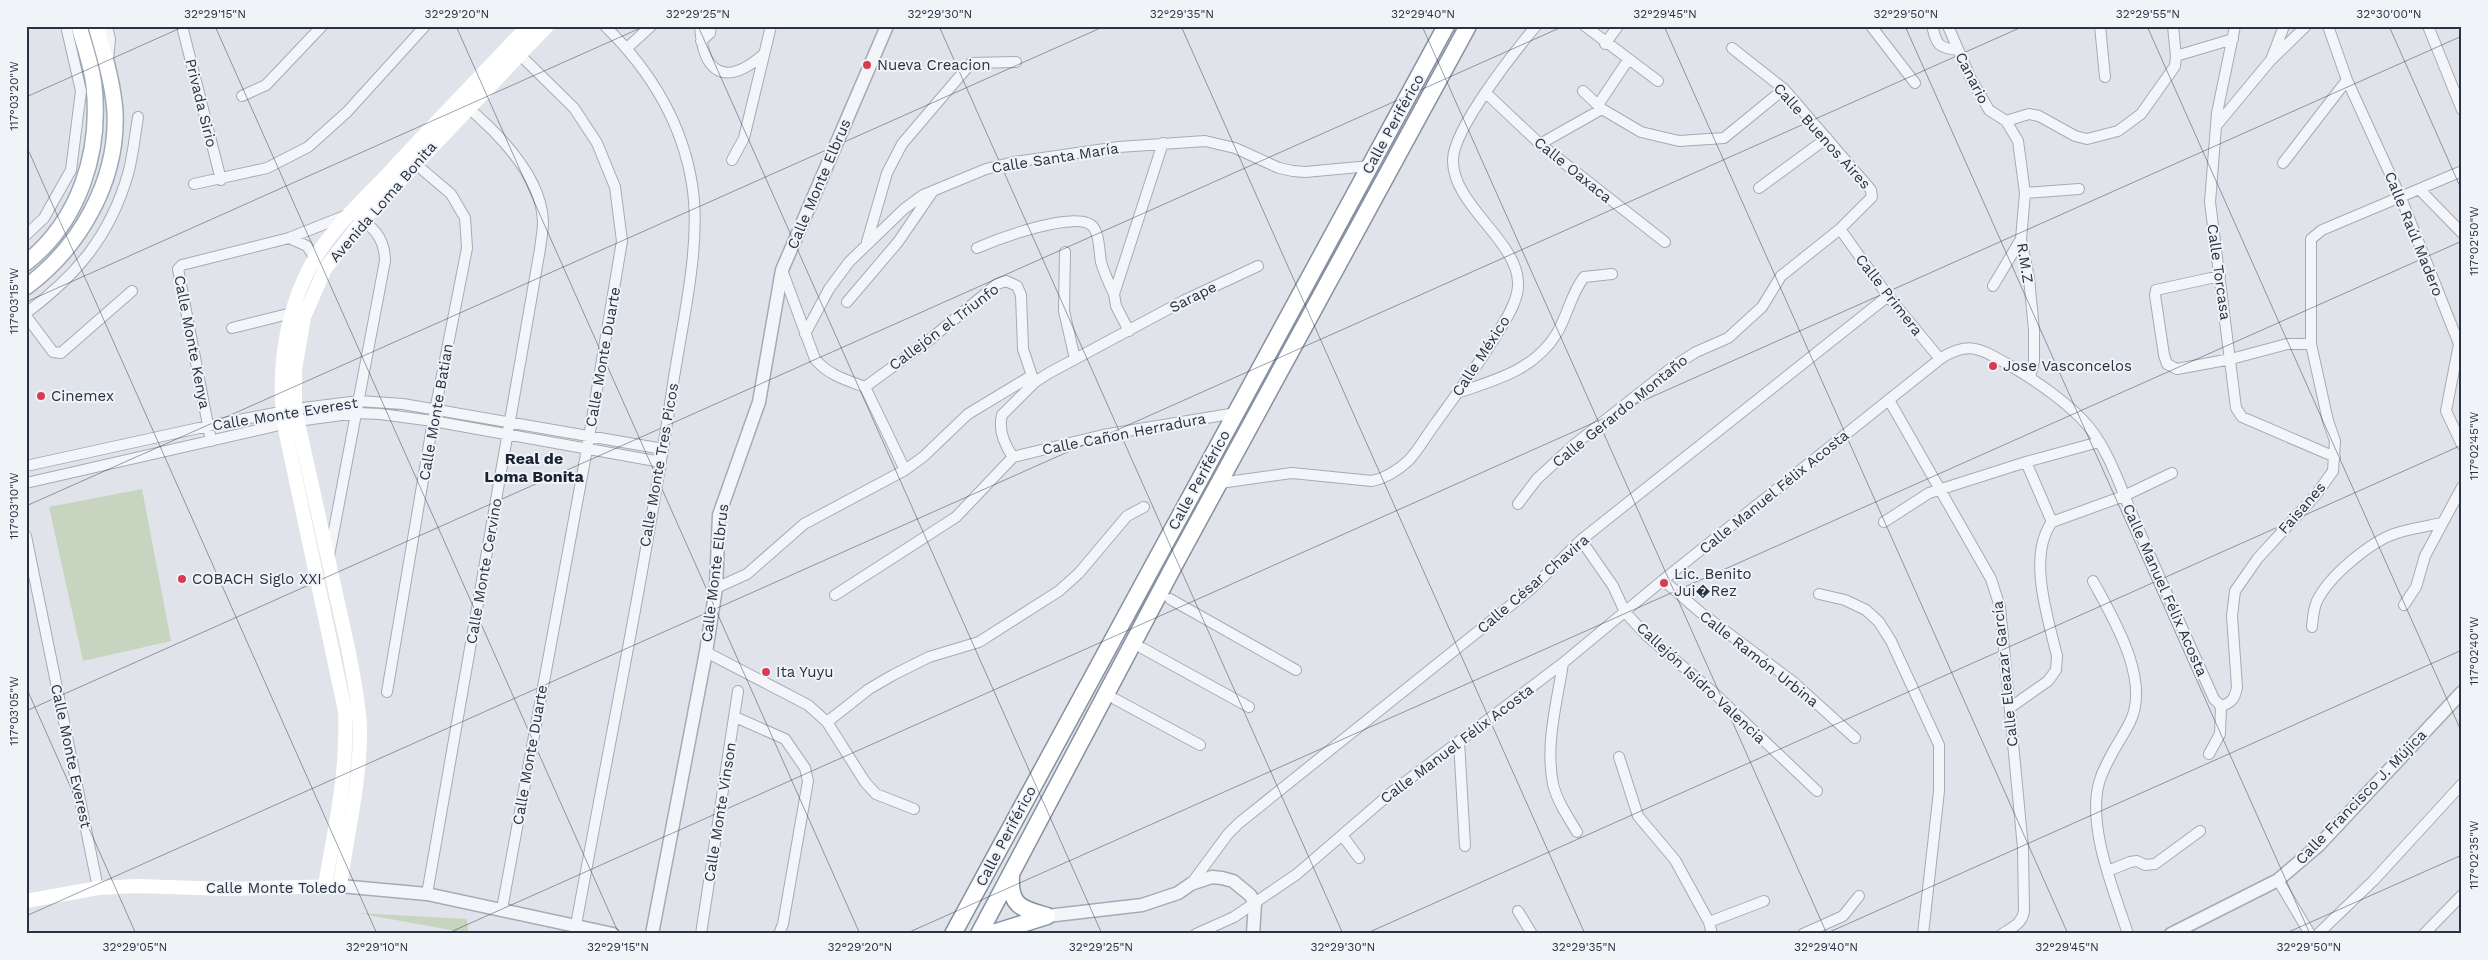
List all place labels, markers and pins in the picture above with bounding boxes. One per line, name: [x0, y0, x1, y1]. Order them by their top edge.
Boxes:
place label: Nueva Creacion: [877, 56, 990, 74]
marker: Nueva Creacion: [861, 59, 873, 71]
place label: Jose Vasconcelos: [2003, 357, 2132, 375]
marker: Jose Vasconcelos: [1987, 360, 1999, 372]
place label: Cinemex: [51, 387, 114, 405]
marker: Cinemex: [35, 390, 47, 402]
place label: Lic. Benito Jui�Rez: [1674, 565, 1751, 600]
place label: COBACH Siglo XXI: [192, 570, 322, 588]
marker: COBACH Siglo XXI: [176, 573, 188, 585]
marker: Lic. Benito Jui�Rez: [1658, 577, 1670, 589]
place label: Ita Yuyu: [776, 663, 833, 681]
marker: Ita Yuyu: [760, 666, 772, 678]

